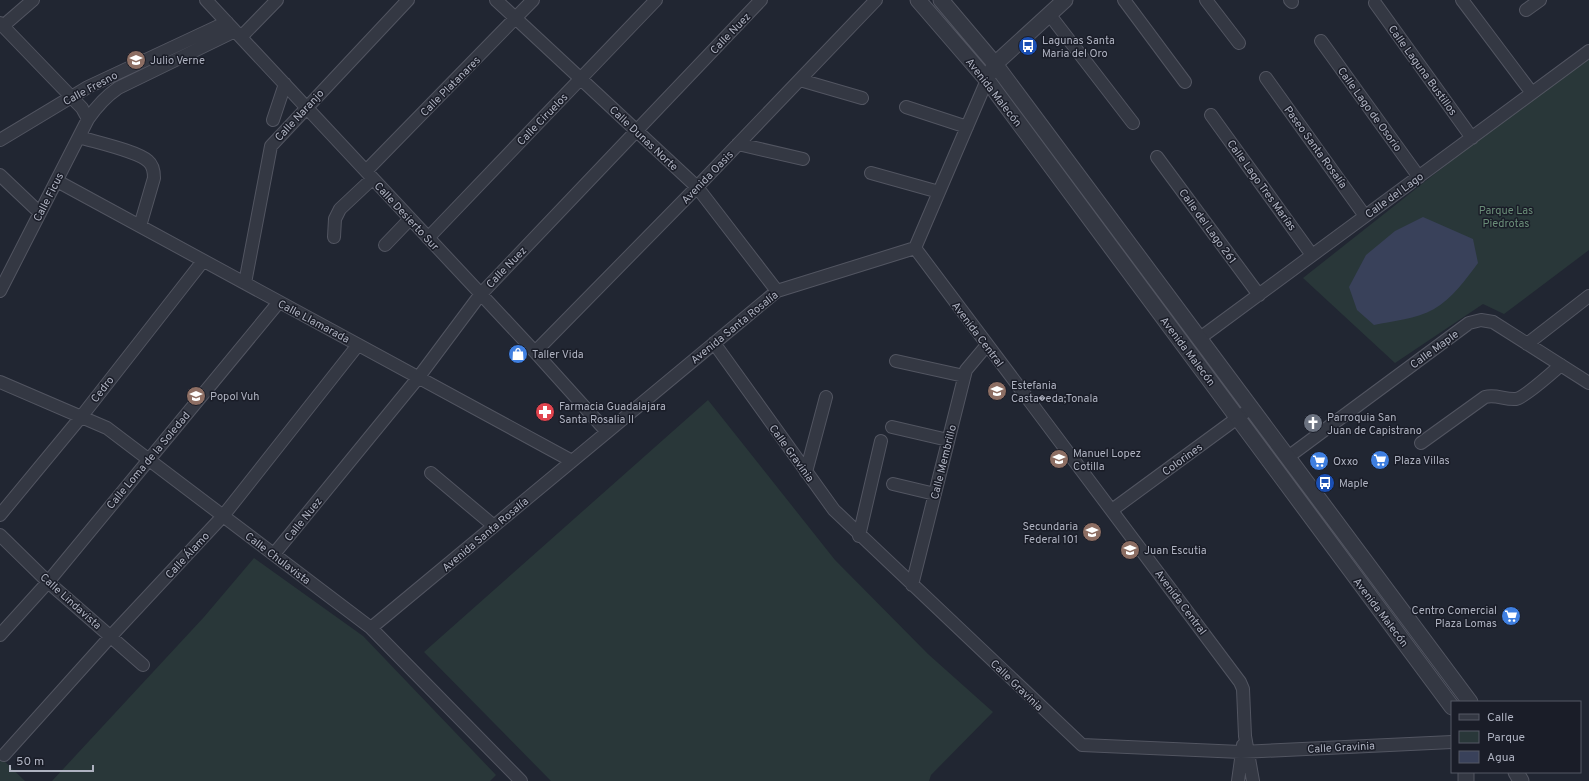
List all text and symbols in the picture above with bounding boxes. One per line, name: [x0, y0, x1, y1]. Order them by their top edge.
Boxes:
street label: Calle Nuez: [707, 10, 754, 57]
street label: Calle Laguna Bustillos: [1385, 23, 1460, 119]
place label: Lagunas Santa Maria del Oro: [1042, 34, 1115, 61]
bus stop icon: Lagunas Santa Maria del Oro: [1017, 35, 1039, 57]
school or university icon: Julio Verne: [125, 49, 147, 71]
place label: Julio Verne: [150, 54, 205, 68]
street label: Calle Platanares: [418, 54, 484, 120]
street label: Avenida Malecón: [962, 55, 1024, 130]
street label: Calle Lago de Osorio: [1334, 65, 1404, 155]
street label: Calle Fresno: [61, 69, 120, 109]
street label: Calle Naranjo: [272, 87, 327, 145]
street label: Calle Ciruelos: [514, 91, 571, 149]
street label: Calle Dunas Norte: [606, 103, 681, 174]
street label: Paseo Santa Rosalía: [1281, 104, 1350, 192]
street label: Calle Lago Tres Marías: [1223, 137, 1299, 234]
street label: Avenida Oasis: [679, 148, 737, 207]
street label: Calle del Lago: [1363, 170, 1427, 222]
street label: Calle Ficus: [31, 171, 67, 224]
street label: Calle Desierto Sur: [371, 179, 442, 254]
street label: Calle del Lago 261: [1175, 186, 1239, 267]
park label: Parque Las Piedrotas: [1479, 204, 1533, 231]
street label: Calle Nuez: [483, 244, 530, 291]
street label: Avenida Santa Rosalía: [688, 288, 781, 367]
street label: Calle Llamarada: [275, 297, 352, 347]
street label: Avenida Central: [948, 299, 1006, 370]
street label: Avenida Malecón: [1157, 314, 1218, 389]
street label: Calle Maple: [1408, 327, 1462, 372]
shop icon: Taller Vida: [507, 343, 529, 365]
place label: Taller Vida: [532, 348, 584, 362]
street label: Cedro: [88, 374, 117, 406]
place label: Estefania Casta�eda;Tonala: [1011, 379, 1098, 406]
school or university icon: Estefania Casta�eda;Tonala: [986, 380, 1008, 402]
school or university icon: Popol Vuh: [185, 385, 207, 407]
place label: Popol Vuh: [210, 390, 259, 404]
place label: Farmacia Guadalajara Santa Rosalia II: [559, 400, 666, 427]
pharmacy icon: Farmacia Guadalajara Santa Rosalia II: [534, 401, 556, 423]
street label: Calle Loma de la Soledad: [104, 409, 194, 512]
place label: Parroquia San Juan de Capistrano: [1327, 411, 1422, 438]
church icon: Parroquia San Juan de Capistrano: [1302, 412, 1324, 434]
street label: Calle Gravinia: [766, 422, 817, 485]
street label: Calle Membrillo: [928, 423, 960, 501]
street label: Colorines: [1160, 440, 1206, 479]
place label: Manuel Lopez Cotilla: [1073, 447, 1141, 474]
school or university icon: Manuel Lopez Cotilla: [1048, 448, 1070, 470]
supermarket icon: Plaza Villas: [1369, 449, 1391, 471]
supermarket icon: Oxxo: [1308, 450, 1330, 472]
place label: Plaza Villas: [1394, 454, 1450, 468]
place label: Oxxo: [1333, 455, 1358, 469]
bus stop icon: Maple: [1314, 472, 1336, 494]
place label: Maple: [1339, 477, 1369, 491]
street label: Avenida Santa Rosalía: [440, 494, 532, 575]
street label: Calle Nuez: [282, 495, 326, 544]
place label: Secundaria Federal 101: [1023, 520, 1078, 547]
school or university icon: Secundaria Federal 101: [1081, 521, 1103, 543]
street label: Calle Álamo: [162, 529, 213, 582]
street label: Calle Chulavista: [242, 530, 313, 588]
school or university icon: Juan Escutia: [1119, 539, 1141, 561]
place label: Juan Escutia: [1144, 544, 1207, 558]
street label: Avenida Central: [1151, 567, 1209, 638]
street label: Calle Lindavista: [37, 571, 104, 633]
street label: Avenida Malecón: [1350, 575, 1411, 650]
place label: Centro Comercial Plaza Lomas: [1412, 604, 1497, 631]
supermarket icon: Centro Comercial Plaza Lomas: [1500, 605, 1522, 627]
street label: Calle Gravinia: [987, 657, 1046, 714]
legend: [1451, 701, 1581, 773]
text: Calle: [1487, 710, 1514, 726]
text: Parque: [1487, 730, 1525, 746]
street label: Calle Gravinia: [1307, 739, 1375, 757]
scale bar: [10, 747, 93, 773]
text: Agua: [1487, 750, 1515, 766]
text: 50 m: [16, 754, 44, 770]

